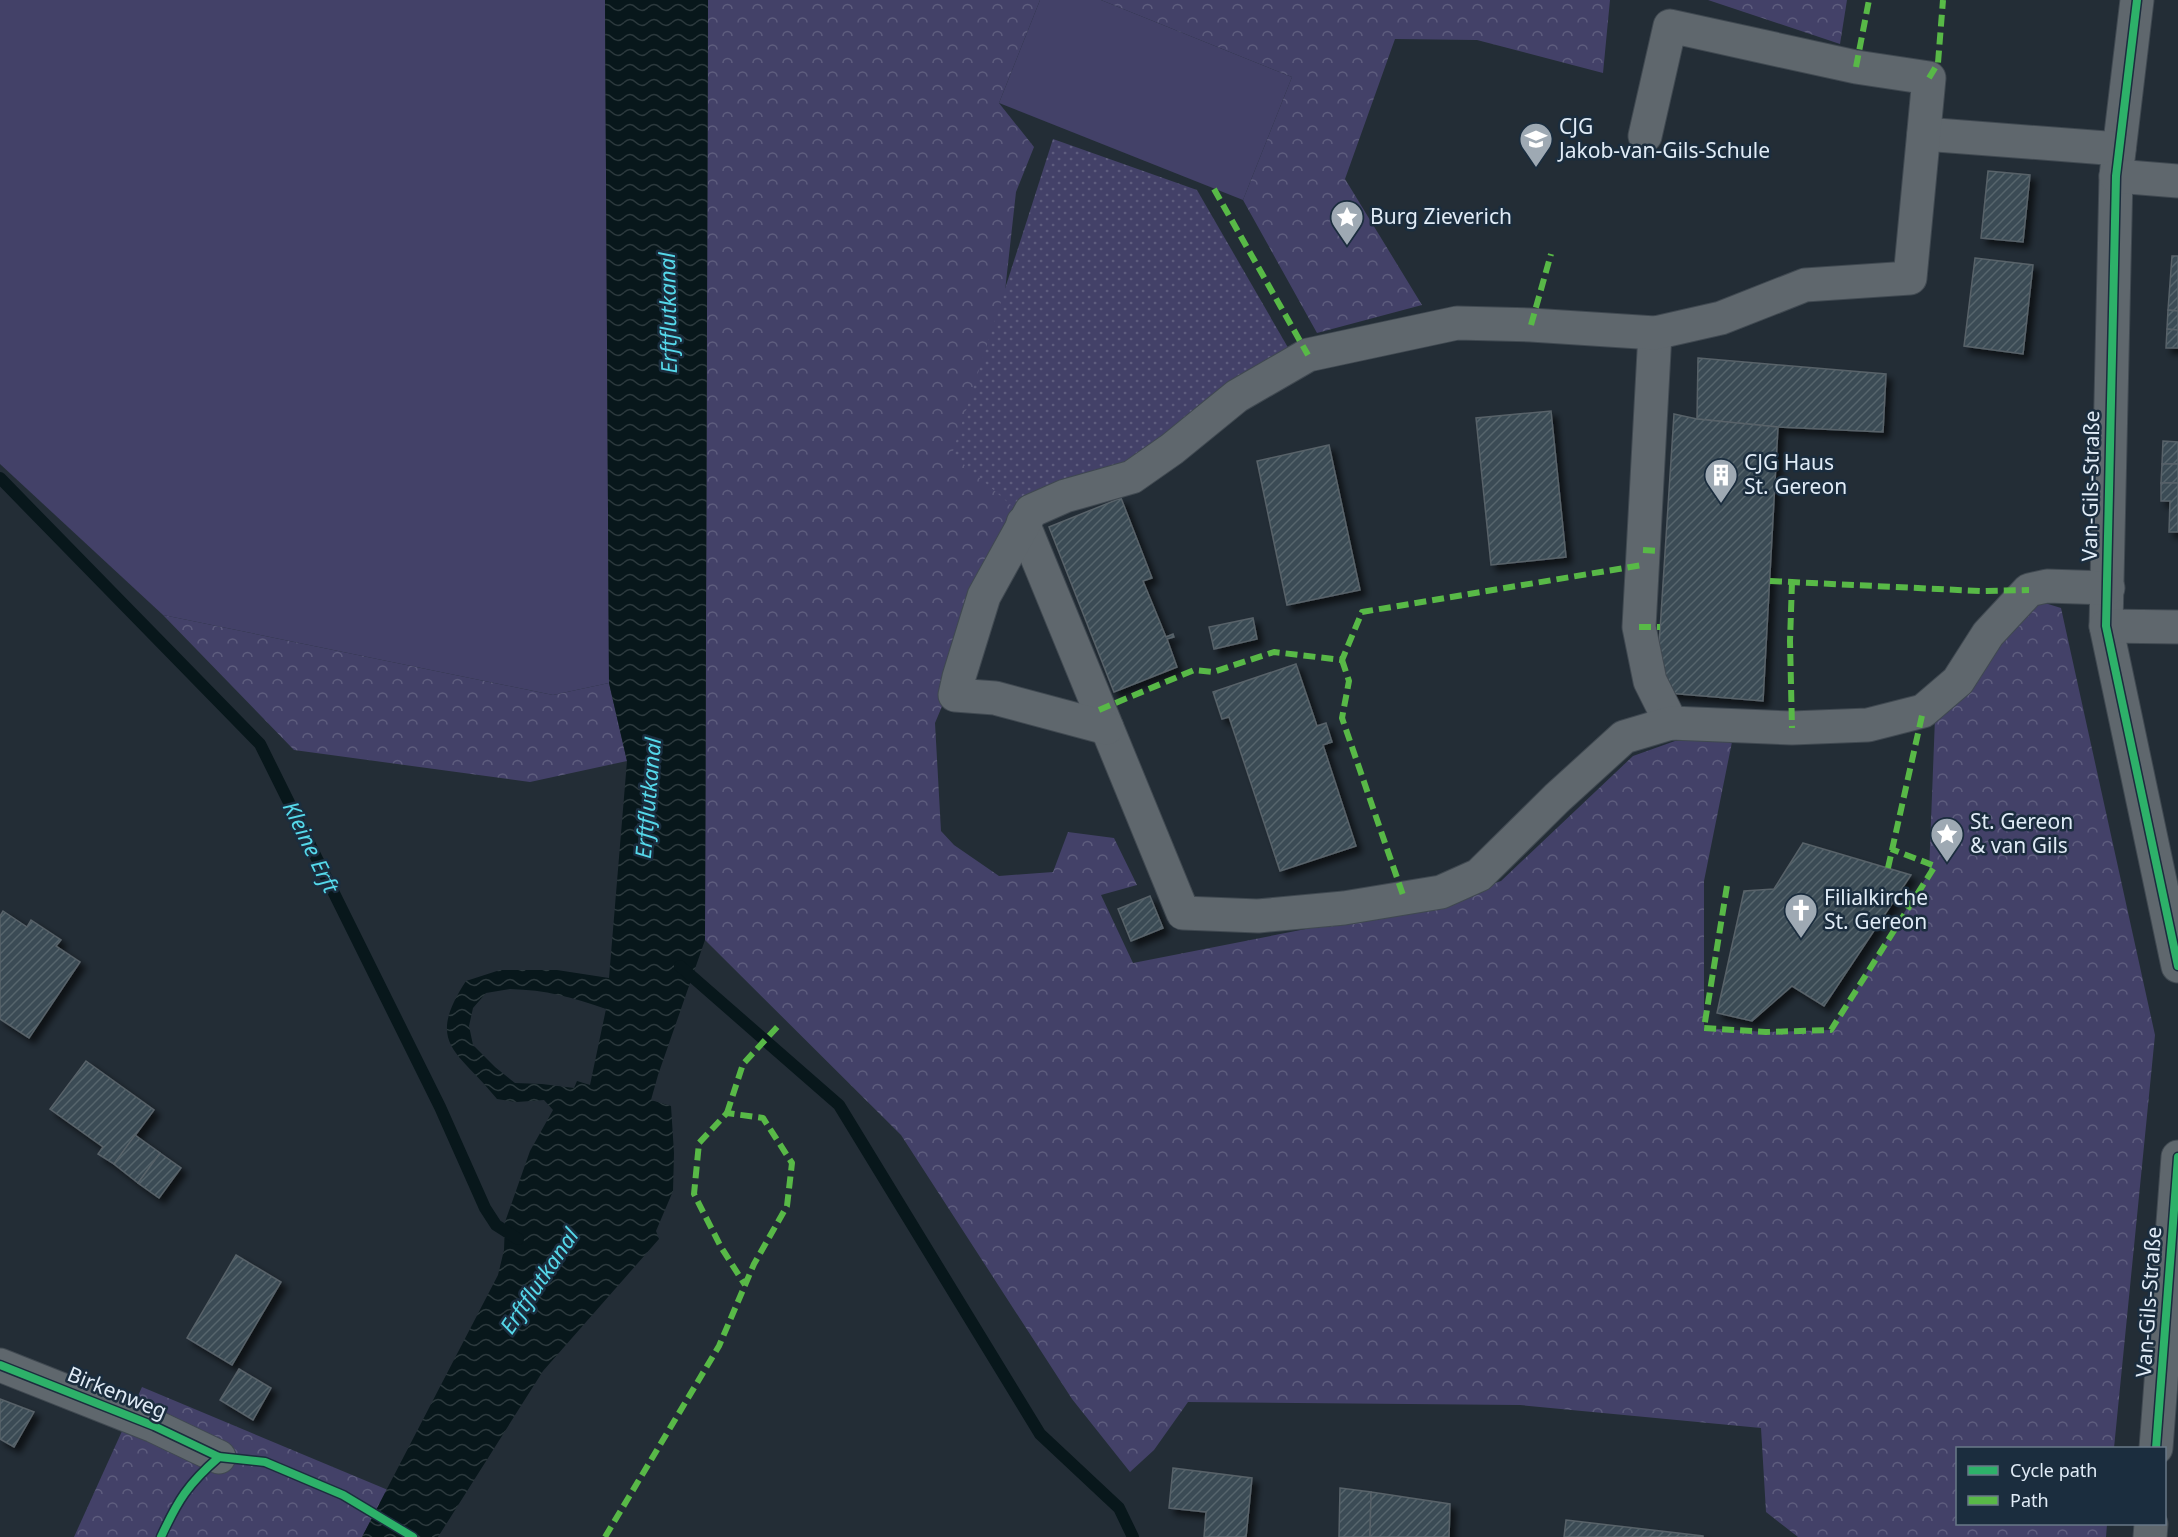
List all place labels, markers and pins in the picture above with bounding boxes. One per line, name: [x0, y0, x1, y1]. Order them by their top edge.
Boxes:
place label: CJG Jakob-van-Gils-Schule: [1557, 112, 1770, 164]
school or university icon: CJG Jakob-van-Gils-Schule: [1518, 121, 1554, 168]
place icon: Burg Zieverich: [1329, 199, 1365, 246]
place label: Burg Zieverich: [1370, 202, 1512, 230]
place label: CJG Haus St. Gereon: [1744, 448, 1847, 500]
building icon: CJG Haus St. Gereon: [1703, 457, 1739, 504]
place label: St. Gereon & van Gils: [1970, 807, 2073, 859]
place icon: St. Gereon & van Gils: [1929, 816, 1965, 863]
place label: Filialkirche St. Gereon: [1824, 883, 1928, 935]
church icon: Filialkirche St. Gereon: [1783, 892, 1819, 939]

